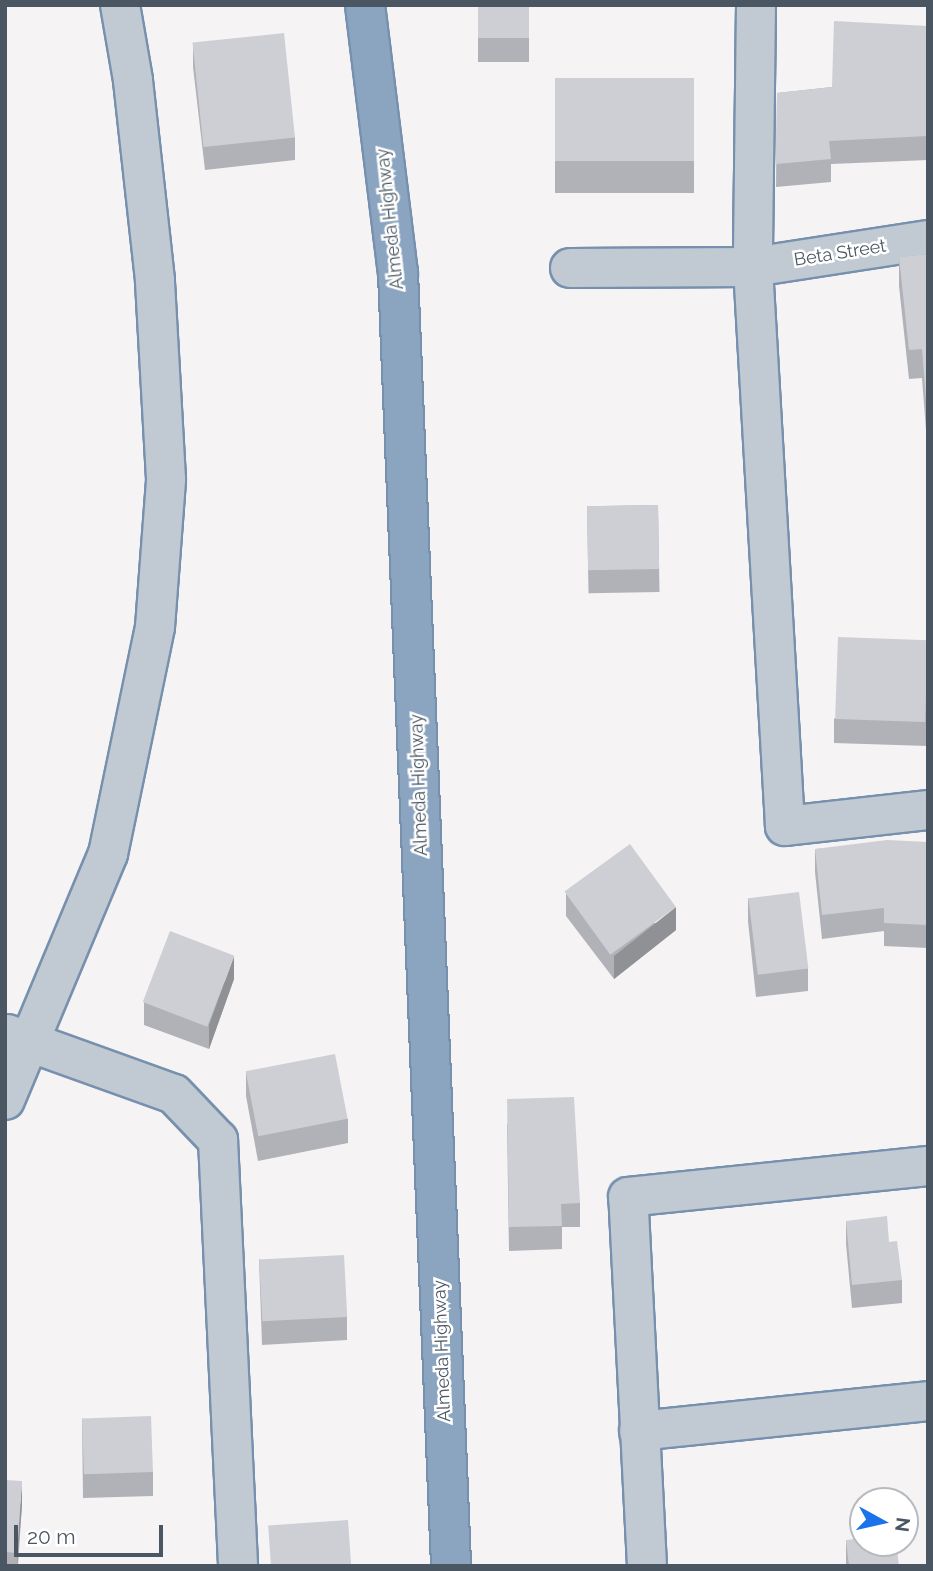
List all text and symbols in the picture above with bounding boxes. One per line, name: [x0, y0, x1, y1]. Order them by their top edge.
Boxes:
street label: Almeda Highway: [372, 147, 408, 291]
street label: Beta Street: [792, 235, 888, 271]
street label: Almeda Highway: [406, 714, 432, 856]
street label: Almeda Highway: [429, 1280, 455, 1422]
north arrow: [849, 1487, 919, 1557]
scale bar: [18, 1512, 166, 1556]
text: N: [891, 1516, 915, 1533]
text: 20 m: [27, 1524, 75, 1549]

